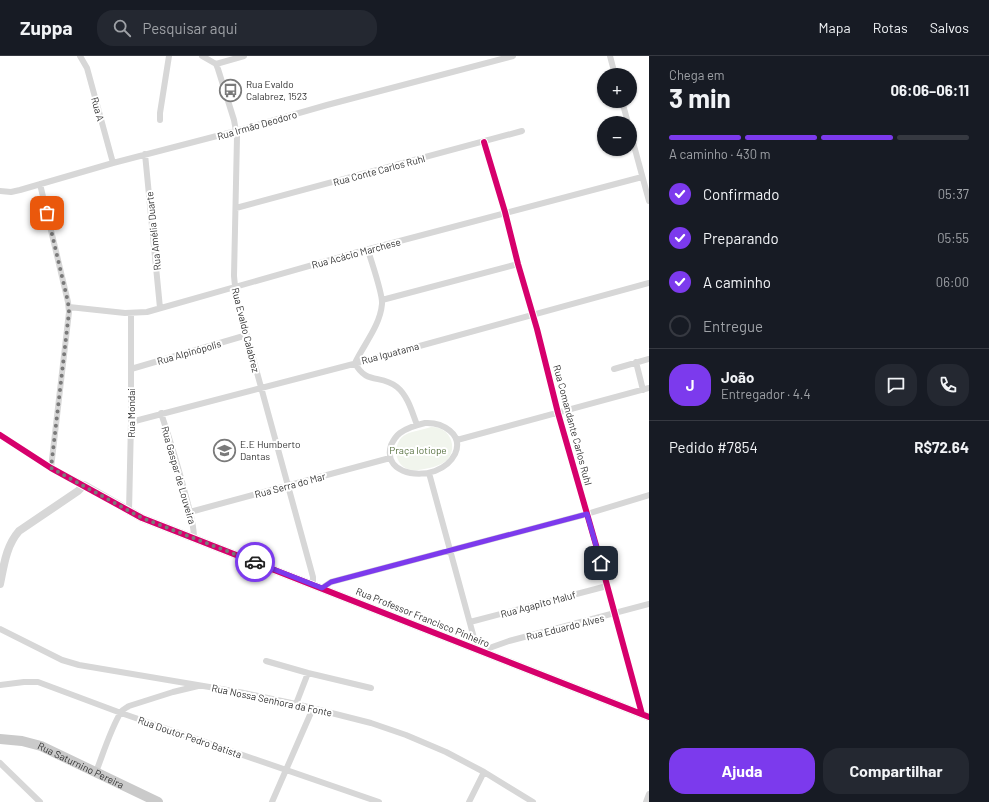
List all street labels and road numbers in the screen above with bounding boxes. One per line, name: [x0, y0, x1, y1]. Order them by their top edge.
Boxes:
street label: Rua A: [89, 96, 107, 122]
street label: Rua Irmão Deodoro: [216, 108, 298, 142]
street label: Rua Conte Carlos Ruhl: [332, 152, 426, 188]
street label: Rua Amélia Duarte: [143, 191, 163, 271]
street label: Rua Acácio Marchese: [310, 235, 402, 271]
street label: Rua Evaldo Calabrez: [230, 286, 262, 374]
street label: Rua Alpinópolis: [155, 337, 223, 367]
street label: Rua Iguatama: [360, 340, 420, 366]
street label: Rua Comandante Carlos Ruhl: [551, 364, 595, 486]
street label: Rua Mondai: [125, 388, 137, 438]
street label: Rua Gaspar de Louveira: [159, 425, 199, 525]
street label: Rua Serra do Mar: [253, 470, 327, 500]
street label: Rua Professor Francisco Pinheiro: [354, 585, 492, 649]
street label: Rua Agapito Maluf: [499, 588, 577, 620]
street label: Rua Eduardo Alves: [525, 611, 605, 643]
street label: Rua Nossa Senhora da Fonte: [211, 681, 333, 719]
street label: Rua Doutor Pedro Batista: [137, 714, 243, 760]
street label: Rua Saturnino Pereira: [36, 739, 126, 791]

